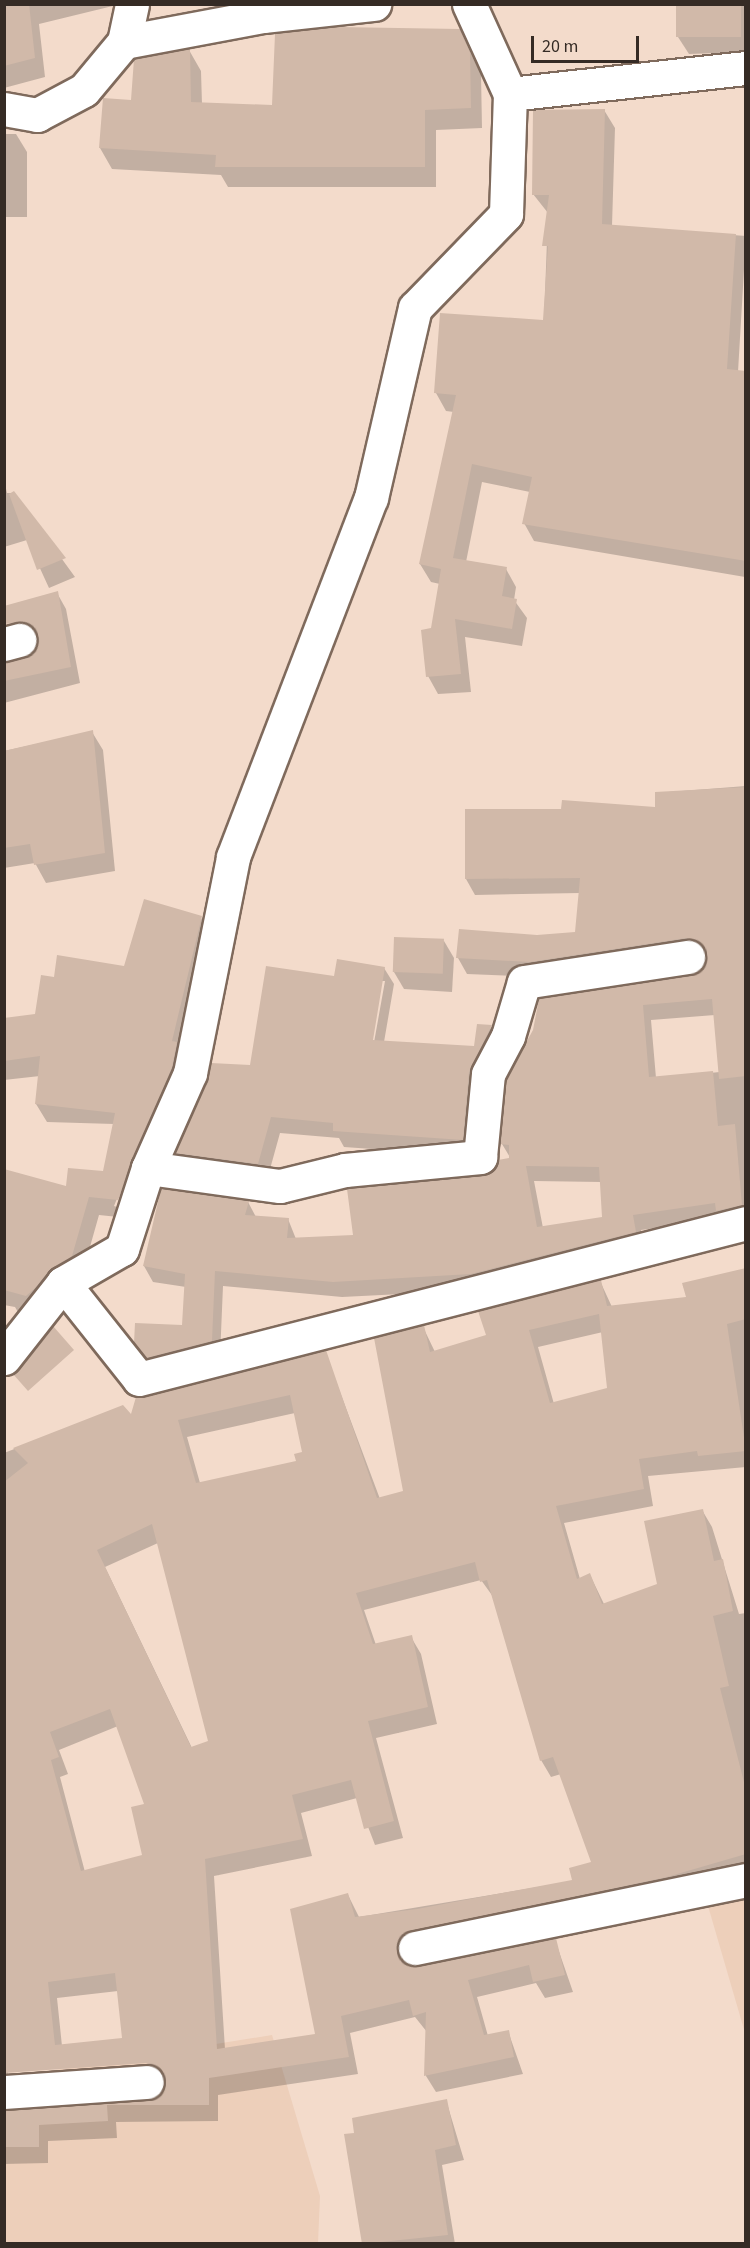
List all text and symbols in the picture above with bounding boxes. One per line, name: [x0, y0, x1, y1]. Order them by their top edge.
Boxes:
scale bar: [534, 24, 642, 62]
text: 20 m: [542, 34, 578, 59]

